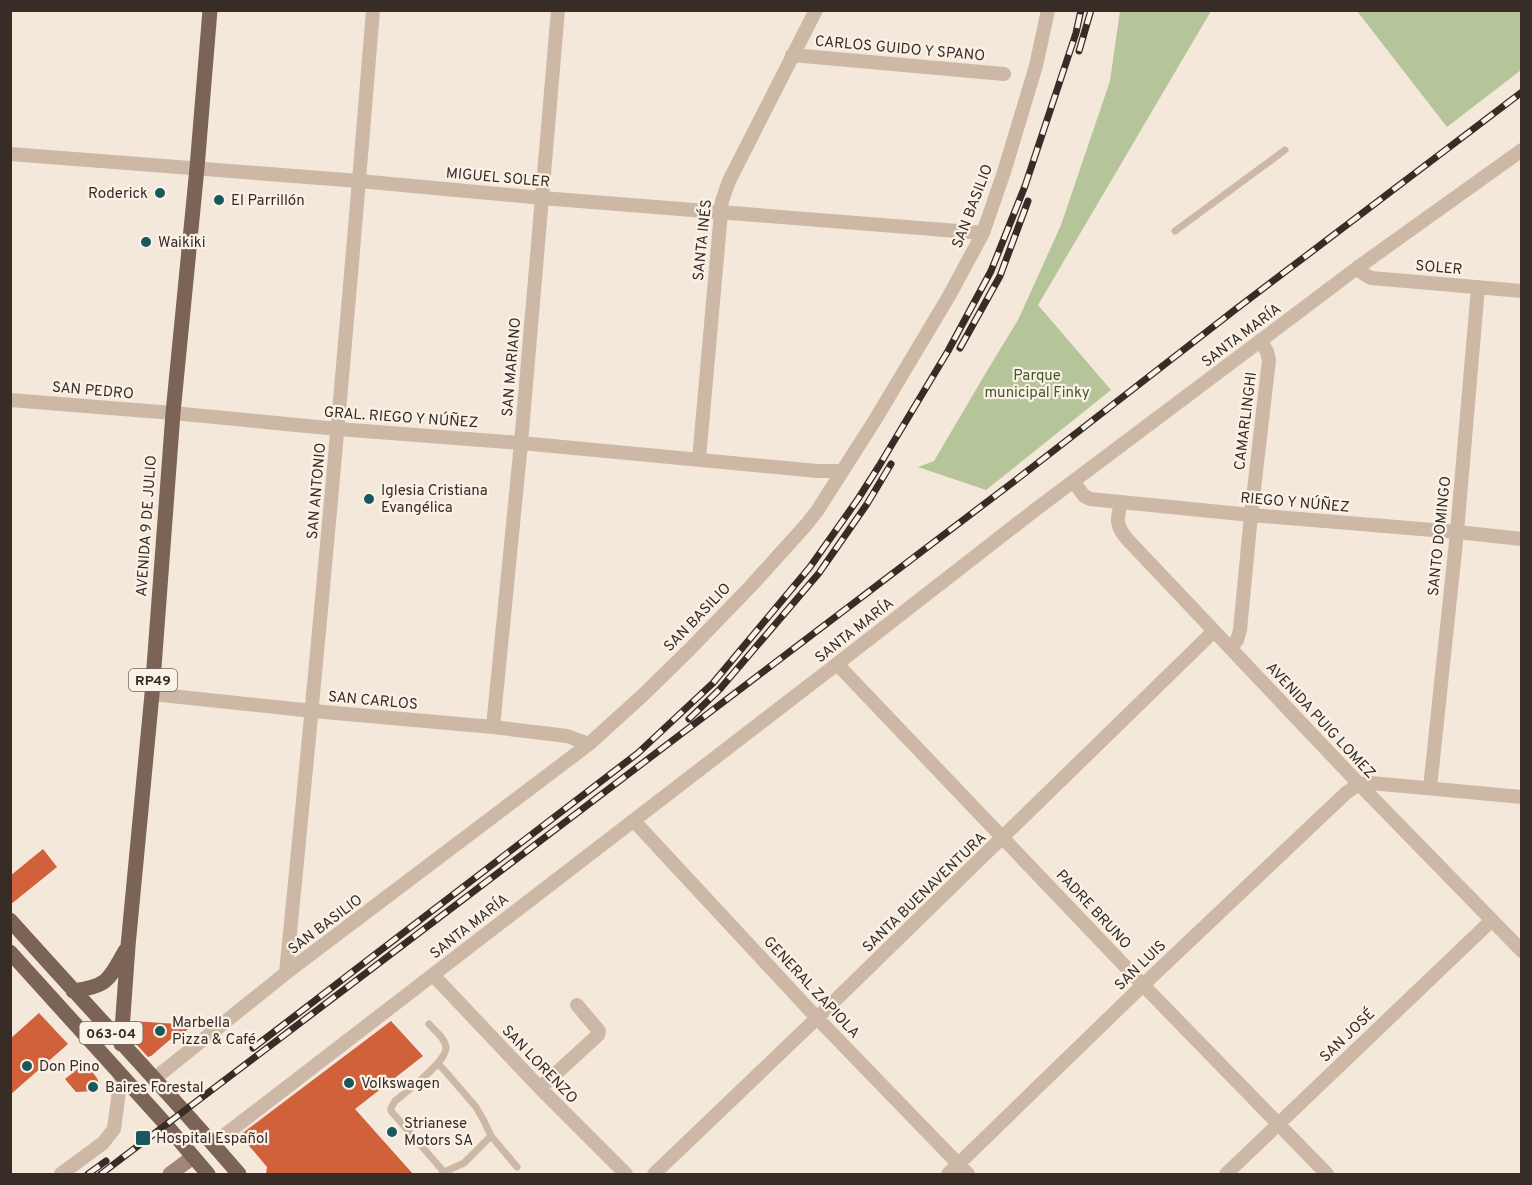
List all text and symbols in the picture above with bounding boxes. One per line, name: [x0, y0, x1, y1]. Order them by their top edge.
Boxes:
street label: CARLOS GUIDO Y SPANO: [814, 33, 986, 66]
street label: SAN BASILIO: [949, 162, 998, 251]
street label: MIGUEL SOLER: [445, 164, 551, 193]
place label: Roderick: [88, 185, 148, 204]
marker: Roderick: [153, 186, 167, 200]
place label: El Parrillón: [231, 192, 305, 211]
marker: El Parrillón: [212, 193, 226, 207]
street label: SANTA INÉS: [689, 198, 717, 282]
place label: Waikiki: [158, 234, 205, 253]
marker: Waikiki: [139, 235, 153, 249]
street label: SOLER: [1415, 257, 1463, 280]
street label: SANTA MARÍA: [1198, 299, 1285, 372]
street label: SAN MARIANO: [499, 317, 526, 418]
park label: Parque municipal Finky: [984, 367, 1090, 403]
street label: CAMARLINGHI: [1231, 371, 1262, 472]
street label: SAN PEDRO: [51, 378, 135, 405]
street label: GRAL. RIEGO Y NÚÑEZ: [323, 402, 479, 433]
street label: SAN ANTONIO: [304, 442, 331, 540]
street label: AVENIDA 9 DE JULIO: [133, 455, 162, 598]
street label: SANTO DOMINGO: [1425, 475, 1456, 597]
place label: Iglesia Cristiana Evangélica: [381, 482, 488, 518]
street label: RIEGO Y NÚÑEZ: [1239, 487, 1351, 518]
marker: Iglesia Cristiana Evangélica: [362, 492, 376, 506]
street label: SAN BASILIO: [660, 580, 736, 656]
street label: SANTA MARÍA: [811, 594, 898, 668]
street label: AVENIDA PUIG LOMEZ: [1261, 659, 1379, 783]
road number: RP49: [129, 669, 177, 691]
street label: SAN CARLOS: [327, 688, 419, 715]
street label: SANTA BUENAVENTURA: [859, 829, 991, 957]
street label: PADRE BRUNO: [1051, 866, 1135, 954]
street label: SANTA MARÍA: [426, 890, 513, 964]
street label: SAN BASILIO: [285, 891, 367, 959]
street label: GENERAL ZAPIOLA: [759, 933, 863, 1043]
street label: SAN LUIS: [1111, 937, 1171, 995]
street label: SAN JOSÉ: [1316, 1004, 1380, 1067]
place label: Marbella Pizza & Café: [172, 1014, 256, 1050]
road number: 063-04: [80, 1022, 142, 1044]
street label: SAN LORENZO: [497, 1022, 581, 1108]
marker: Marbella Pizza & Café: [153, 1024, 167, 1038]
place label: Don Pino: [39, 1058, 100, 1077]
marker: Don Pino: [20, 1059, 34, 1073]
place label: Volkswagen: [361, 1075, 440, 1094]
marker: Volkswagen: [342, 1076, 356, 1090]
place label: Baires Forestal: [105, 1079, 204, 1098]
marker: Baires Forestal: [86, 1080, 100, 1094]
place label: Strianese Motors SA: [404, 1115, 473, 1151]
marker: Strianese Motors SA: [385, 1125, 399, 1139]
marker: Hospital Español: [134, 1129, 152, 1147]
place label: Hospital Español: [156, 1130, 268, 1149]

